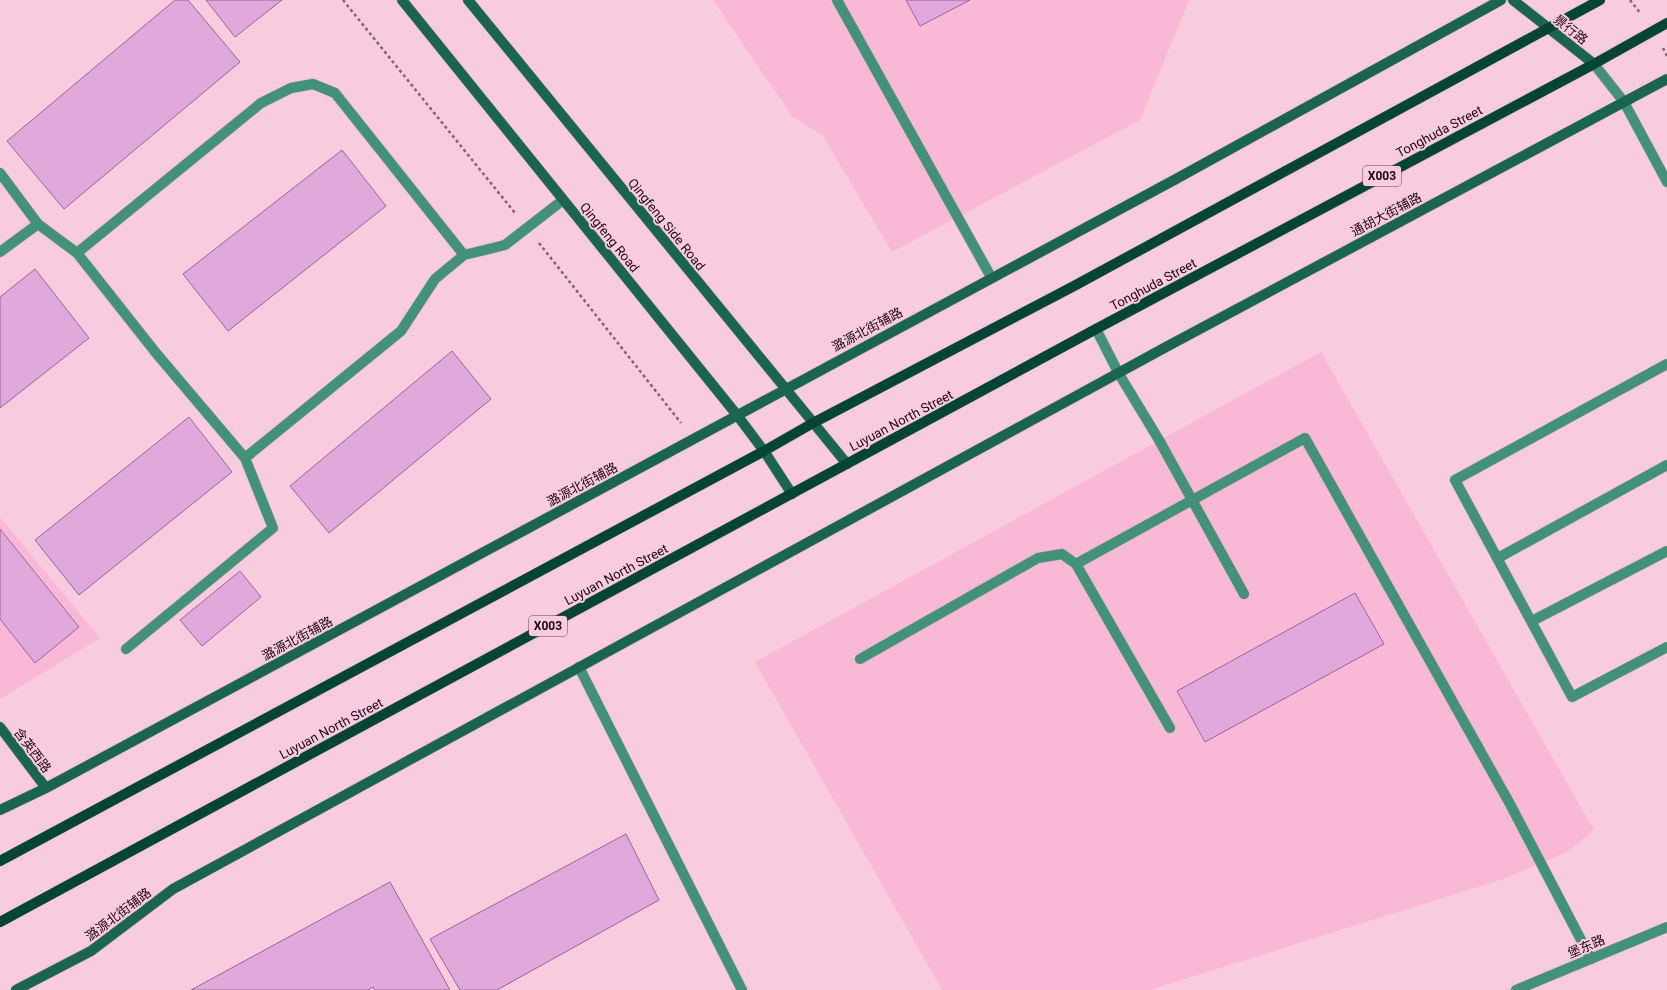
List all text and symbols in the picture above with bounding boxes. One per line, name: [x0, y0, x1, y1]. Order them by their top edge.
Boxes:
street label: 景行路: [1551, 11, 1591, 47]
street label: Tonghuda Street: [1394, 102, 1485, 160]
road number: X003: [1363, 166, 1401, 186]
street label: Qingfeng Side Road: [625, 175, 708, 273]
street label: 通胡大街辅路: [1348, 190, 1424, 239]
street label: Qingfeng Road: [577, 199, 642, 275]
street label: Tonghuda Street: [1108, 255, 1199, 313]
street label: 潞源北街辅路: [829, 305, 905, 354]
street label: Luyuan North Street: [847, 387, 956, 454]
street label: 潞源北街辅路: [544, 460, 620, 509]
street label: Luyuan North Street: [562, 541, 671, 608]
street label: 潞源北街辅路: [259, 614, 335, 663]
road number: X003: [529, 616, 567, 636]
street label: Luyuan North Street: [277, 695, 386, 762]
street label: 含英西路: [11, 725, 54, 776]
street label: 潞源北街辅路: [83, 885, 154, 944]
street label: 堡东路: [1565, 932, 1607, 961]

